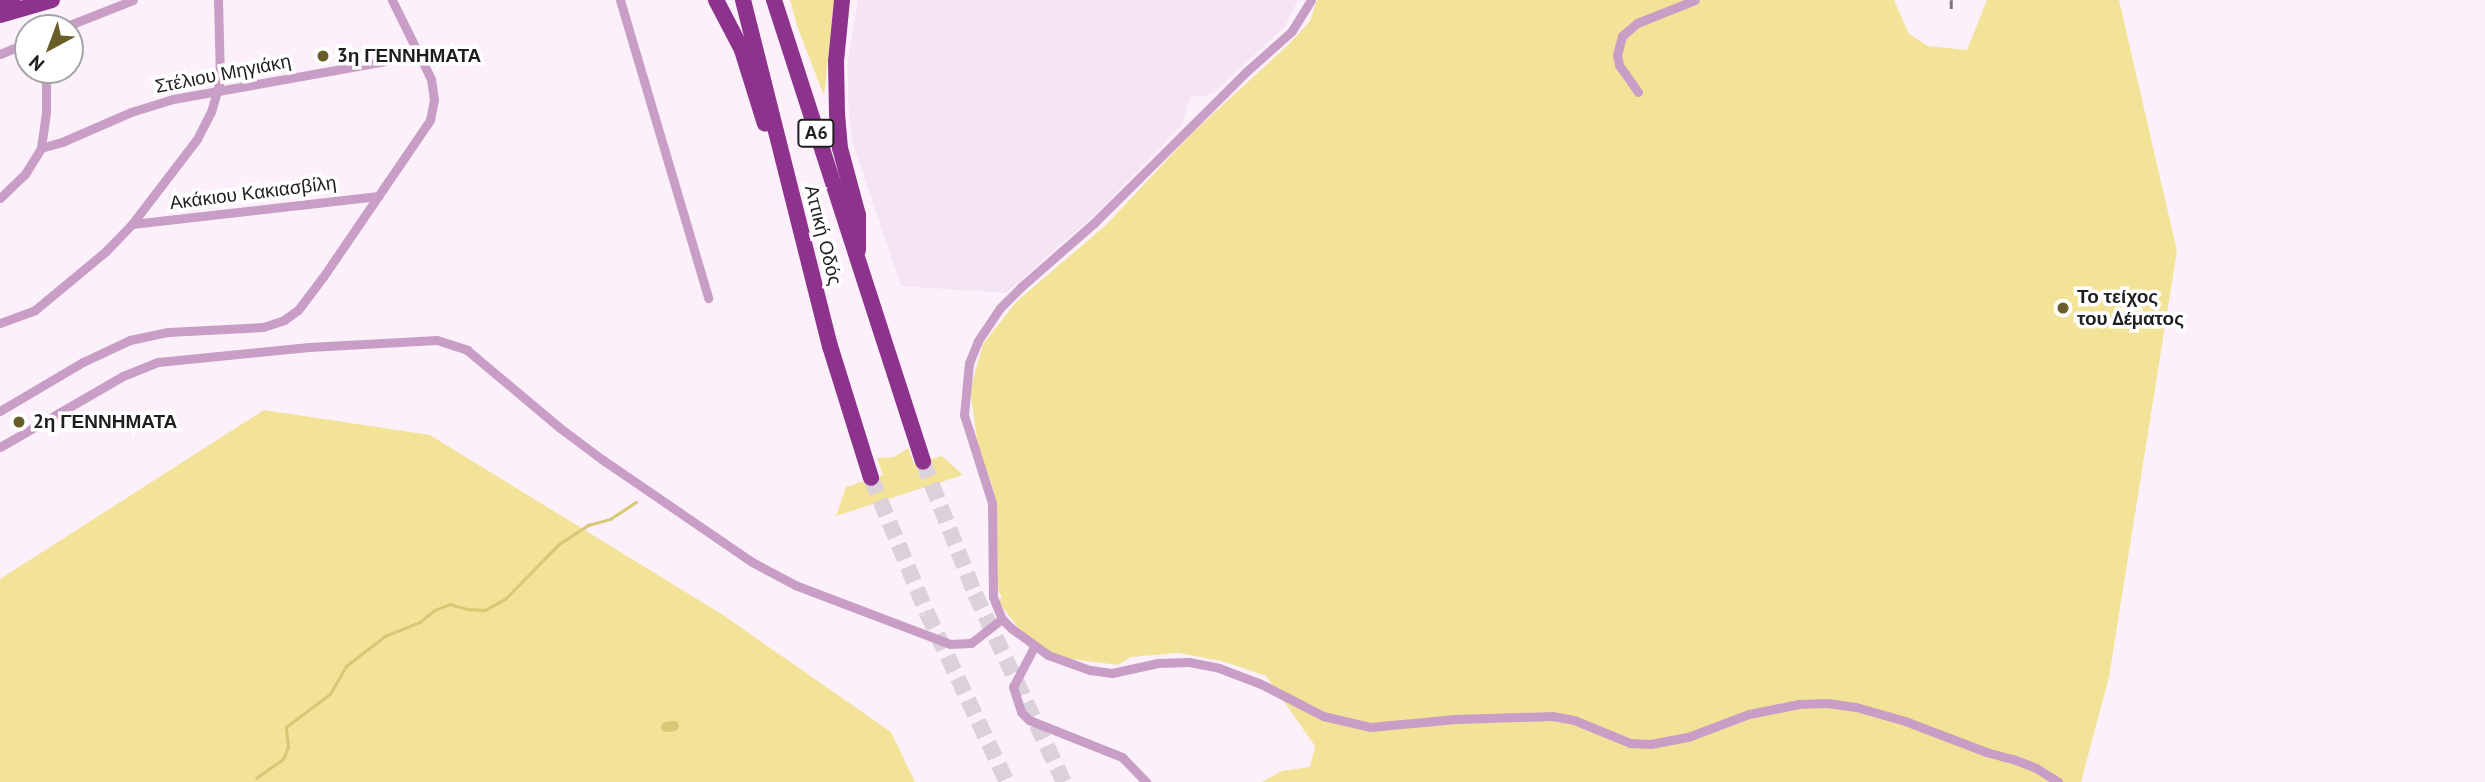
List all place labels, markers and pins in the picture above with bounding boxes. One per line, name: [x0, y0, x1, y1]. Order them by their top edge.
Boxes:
place label: 3η ΓΕΝΝΗΜΑΤΑ: [337, 45, 481, 67]
marker: 3η ΓΕΝΝΗΜΑΤΑ: [315, 48, 331, 64]
place label: Το τείχος του Δέματος: [2077, 286, 2184, 330]
marker: Το τείχος του Δέματος: [2055, 300, 2071, 316]
place label: 2η ΓΕΝΝΗΜΑΤΑ: [33, 411, 177, 433]
marker: 2η ΓΕΝΝΗΜΑΤΑ: [11, 414, 27, 430]

